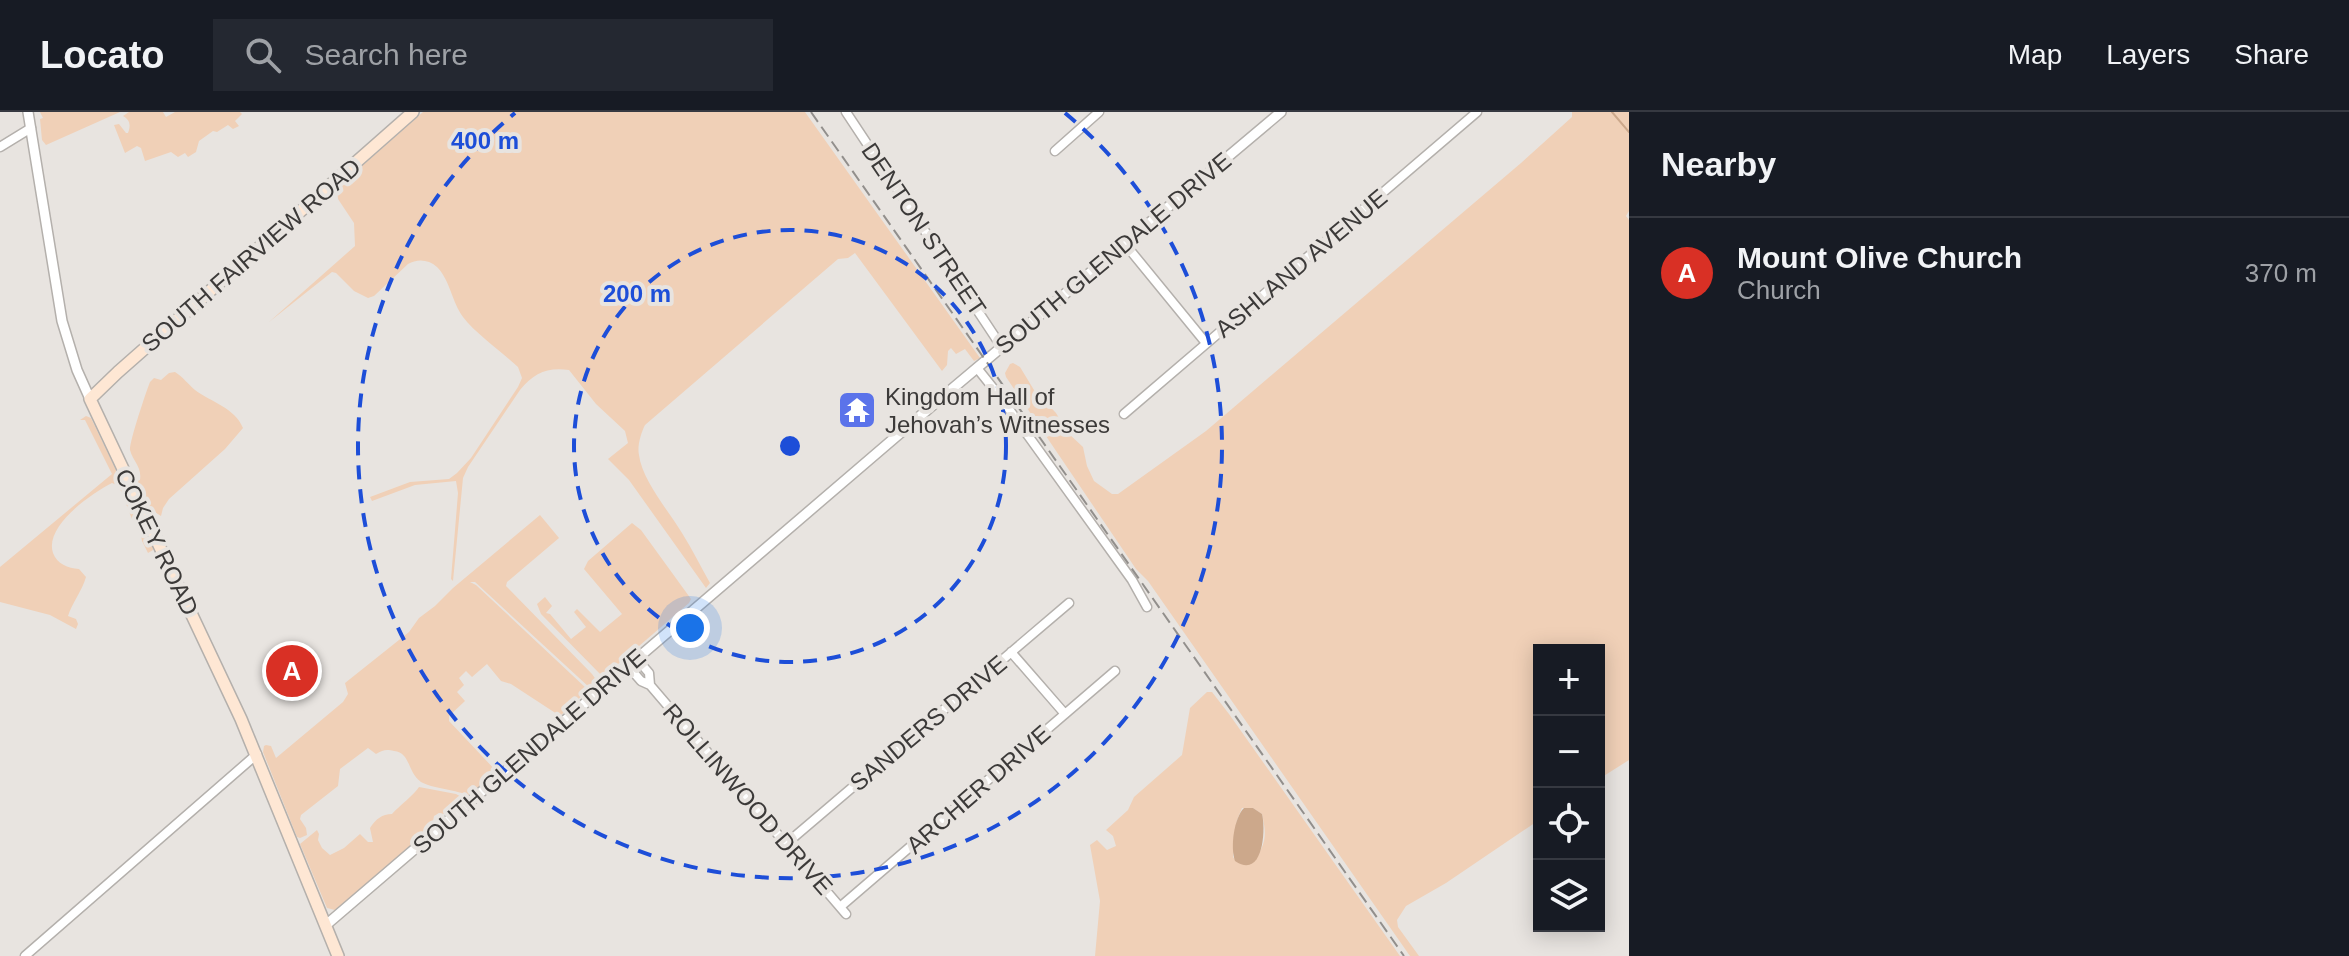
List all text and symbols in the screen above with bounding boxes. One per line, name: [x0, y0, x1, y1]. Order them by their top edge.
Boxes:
search box: [213, 19, 773, 91]
icon: search: [241, 33, 285, 77]
text: Locato: [40, 34, 165, 76]
text: Search here: [305, 38, 468, 71]
text: Map: [2008, 39, 2062, 70]
text: Layers: [2106, 39, 2190, 70]
text: Share: [2234, 39, 2309, 70]
text: 400 m: [451, 127, 519, 154]
street label: DENTON STREET: [856, 138, 992, 321]
text: Nearby: [1661, 145, 1776, 183]
street label: SOUTH GLENDALE DRIVE: [990, 147, 1236, 359]
street label: SOUTH FAIRVIEW ROAD: [136, 153, 366, 357]
street label: ASHLAND AVENUE: [1210, 183, 1392, 343]
text: Mount Olive Church: [1737, 241, 2022, 274]
text: A: [1678, 258, 1696, 288]
text: 370 m: [2245, 258, 2317, 288]
text: Church: [1737, 275, 1821, 305]
text: 200 m: [603, 280, 671, 307]
place label: Kingdom Hall of Jehovah’s Witnesses: [885, 383, 1110, 438]
temple icon: Kingdom Hall of Jehovah’s Witnesses: [836, 389, 878, 431]
centre of rings: [776, 432, 804, 460]
street label: COKEY ROAD: [110, 464, 204, 620]
your location: [670, 608, 710, 648]
pin: A: [266, 641, 318, 701]
street label: SOUTH GLENDALE DRIVE: [407, 643, 651, 859]
map controls: [1533, 644, 1605, 932]
button: +: [1533, 644, 1605, 716]
street label: SANDERS DRIVE: [844, 650, 1012, 796]
street label: ROLLINWOOD DRIVE: [658, 698, 838, 900]
button: −: [1533, 716, 1605, 788]
street label: ARCHER DRIVE: [901, 719, 1055, 859]
button: locate: [1533, 788, 1605, 860]
button: layers: [1533, 860, 1605, 932]

